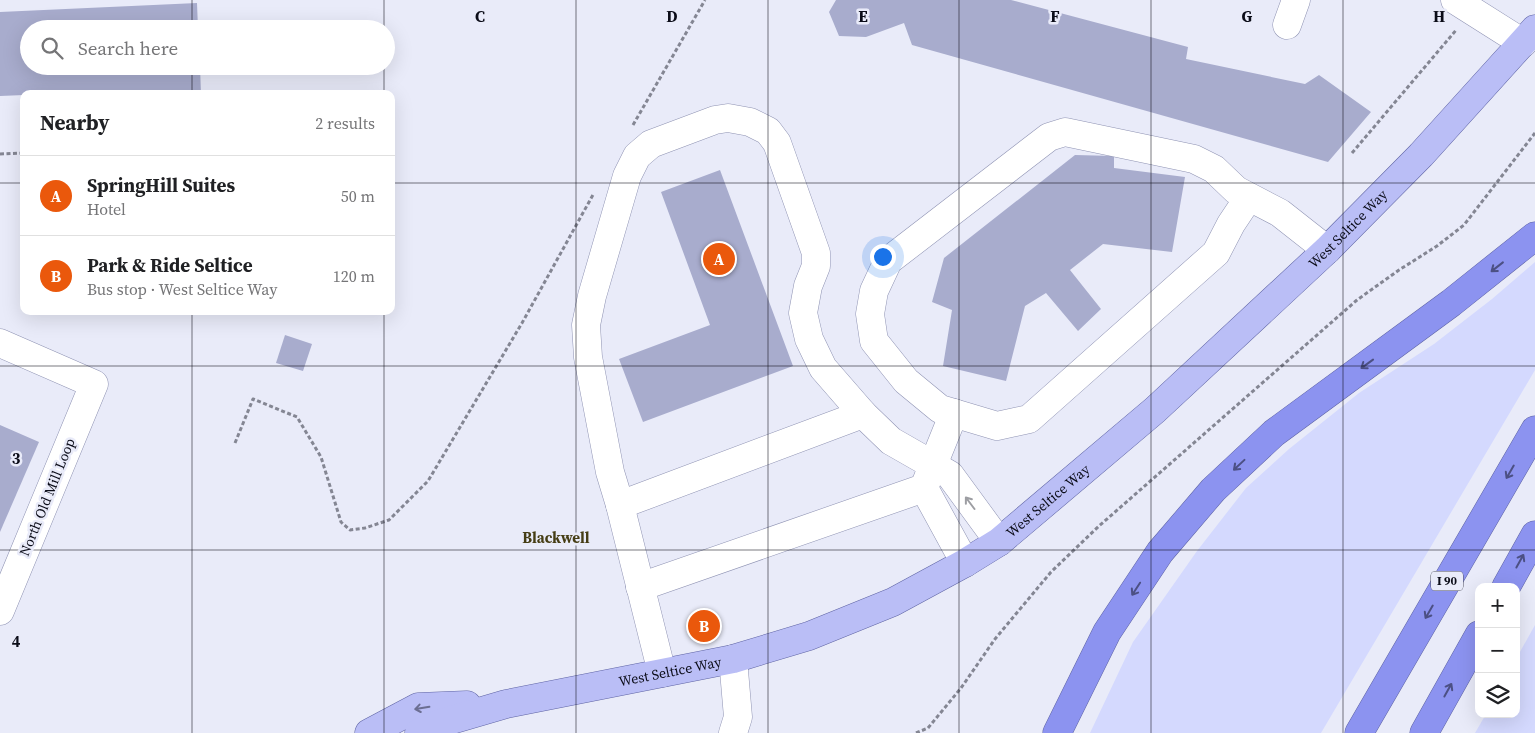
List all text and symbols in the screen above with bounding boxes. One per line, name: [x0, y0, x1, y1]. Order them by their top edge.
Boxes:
text: C: [475, 5, 485, 27]
text: D: [666, 5, 678, 27]
text: E: [858, 5, 868, 27]
text: F: [1050, 5, 1060, 27]
text: G: [1242, 5, 1253, 27]
text: H: [1433, 5, 1445, 27]
search box: [20, 20, 395, 75]
icon: search: [38, 34, 66, 62]
text: Search here: [78, 35, 178, 61]
text: Nearby: [40, 108, 110, 137]
text: 2 results: [315, 112, 375, 134]
text: SpringHill Suites: [87, 172, 235, 198]
street label: West Seltice Way: [1304, 184, 1392, 273]
text: A: [51, 185, 61, 207]
text: 50 m: [341, 185, 375, 207]
text: Hotel: [87, 198, 126, 220]
pin: A: [703, 240, 735, 278]
your location: [870, 244, 896, 270]
text: Park & Ride Seltice: [87, 252, 253, 278]
one-way arrow: [1491, 261, 1504, 272]
text: B: [51, 265, 61, 287]
text: 120 m: [333, 265, 375, 287]
text: Bus stop · West Seltice Way: [87, 278, 278, 300]
one-way arrow: [1360, 359, 1374, 369]
street label: North Old Mill Loop: [14, 435, 80, 559]
text: 3: [12, 447, 21, 469]
street label: West Seltice Way: [1002, 459, 1095, 542]
one-way arrow: [1233, 459, 1246, 471]
one-way arrow: [1505, 464, 1515, 478]
one-way arrow: [965, 496, 975, 510]
district label: Blackwell: [522, 527, 590, 548]
one-way arrow: [1516, 554, 1526, 569]
road number: I 90: [1431, 572, 1463, 590]
one-way arrow: [1130, 582, 1141, 596]
map controls: [1475, 583, 1520, 718]
button: +: [1475, 583, 1520, 628]
one-way arrow: [1423, 605, 1433, 619]
pin: B: [688, 607, 720, 645]
button: −: [1475, 628, 1520, 673]
text: 4: [12, 630, 21, 652]
street label: West Seltice Way: [617, 651, 724, 691]
button: layers: [1475, 673, 1520, 718]
one-way arrow: [1443, 684, 1453, 698]
one-way arrow: [415, 703, 431, 713]

